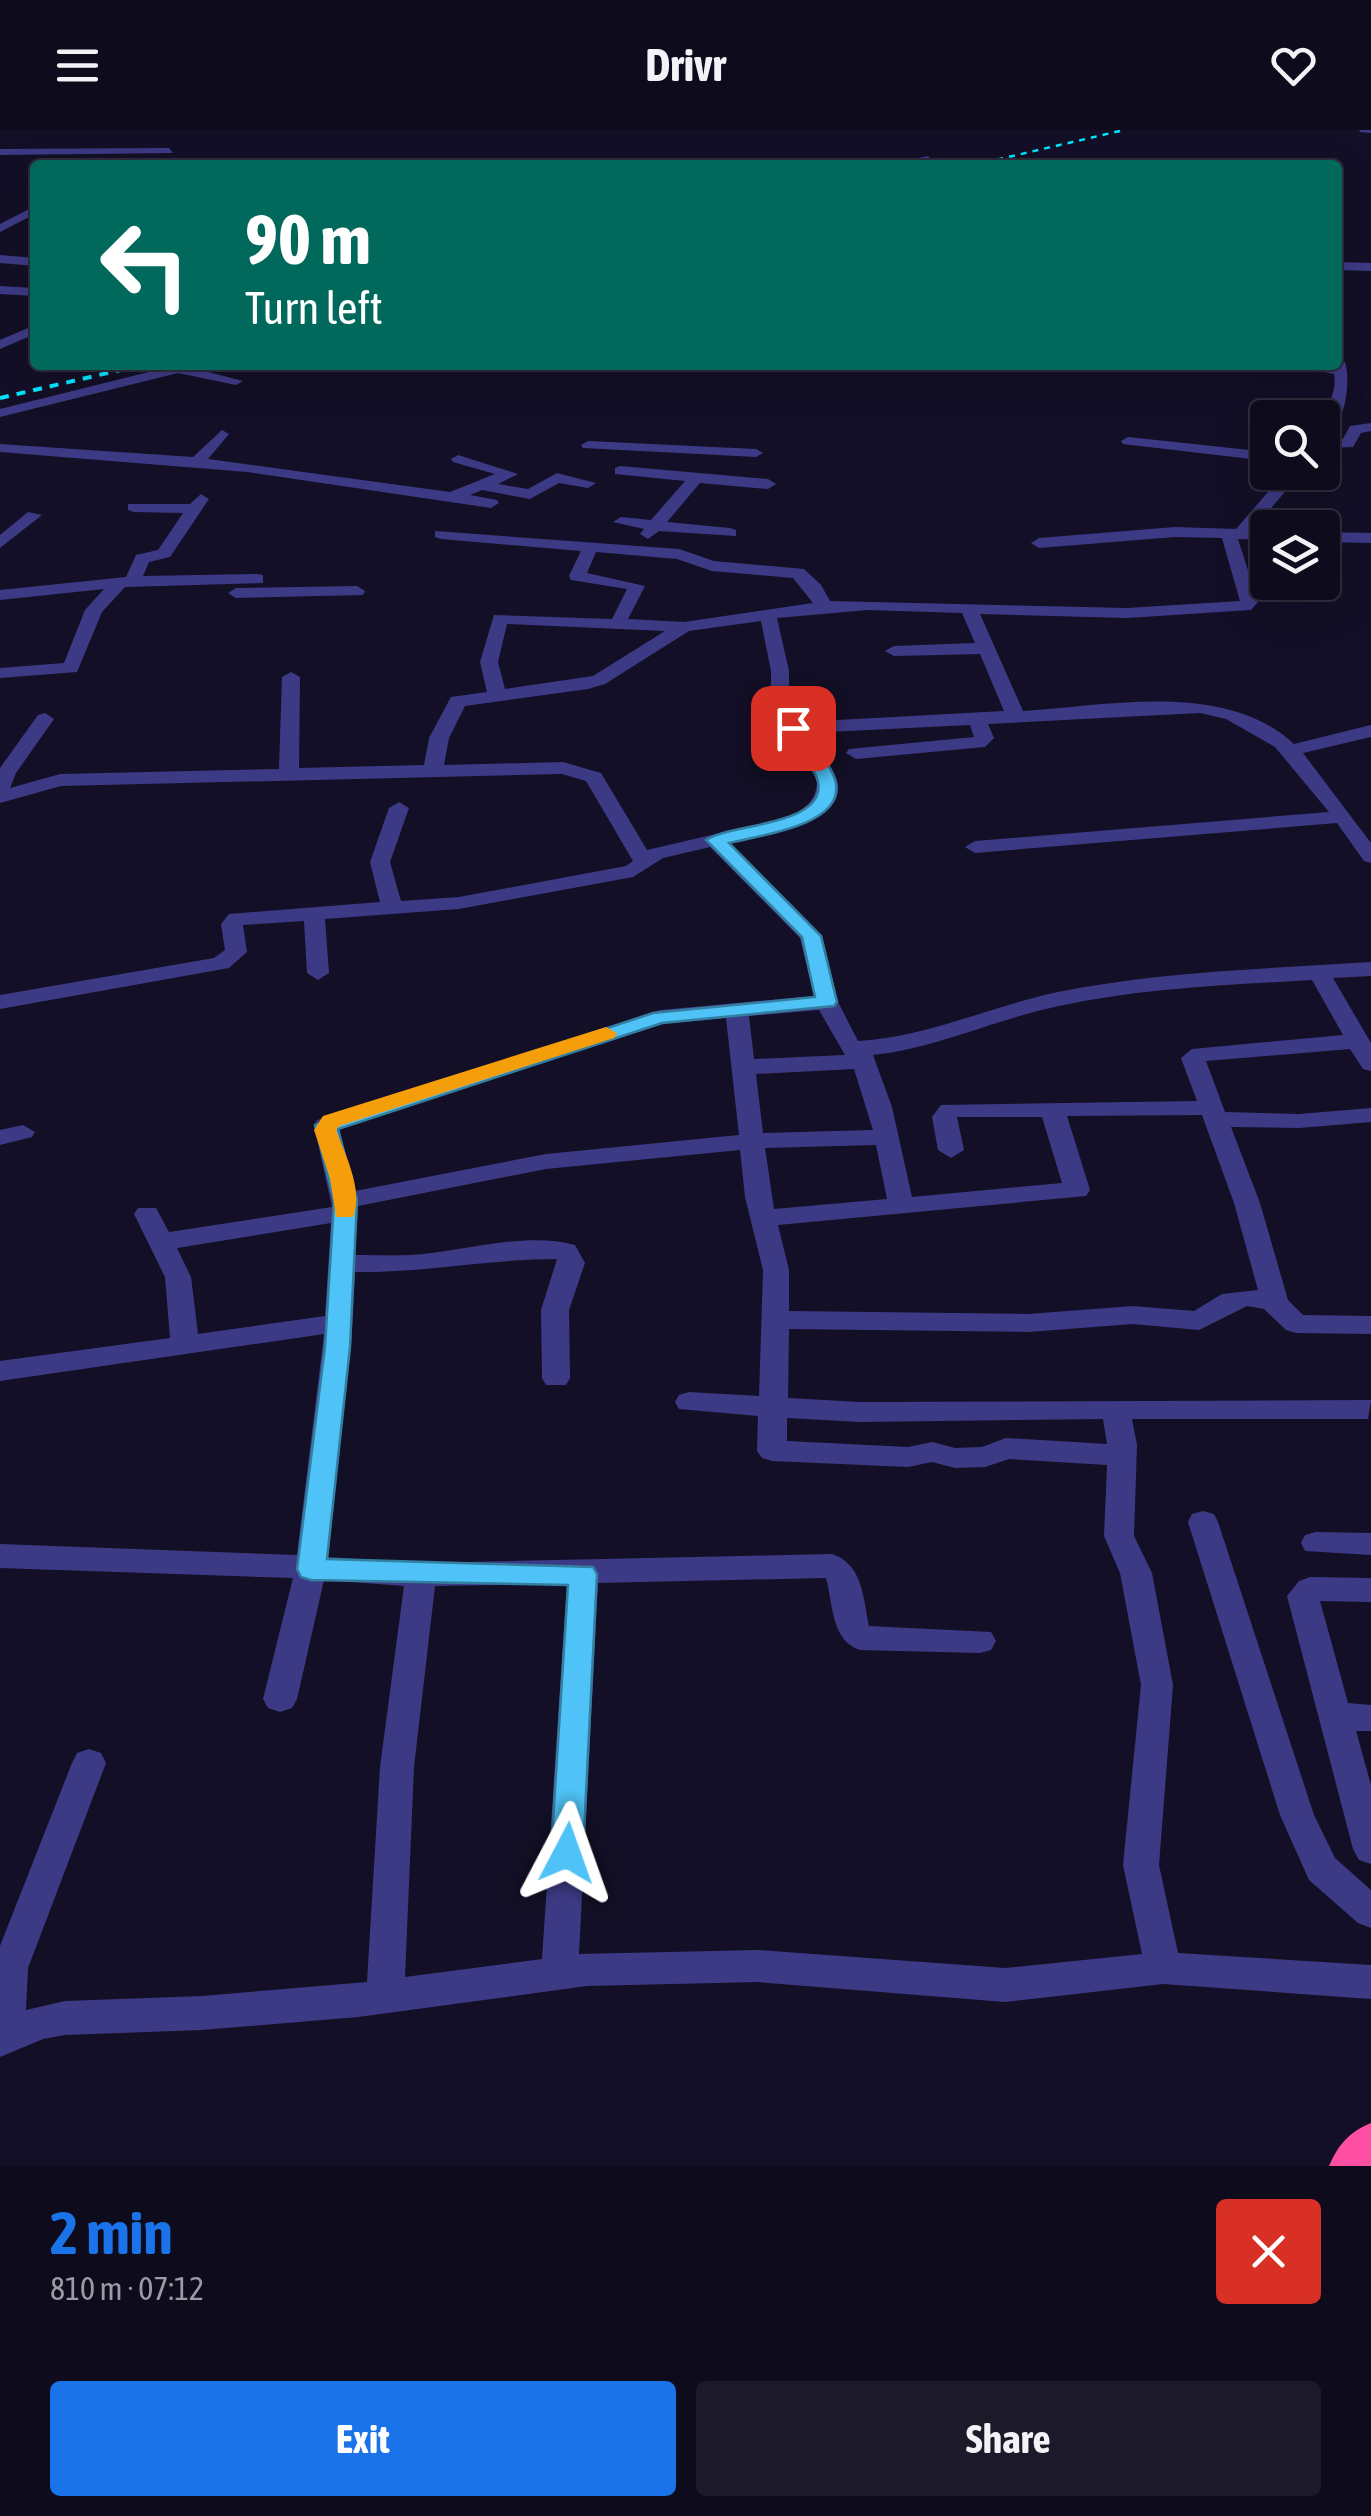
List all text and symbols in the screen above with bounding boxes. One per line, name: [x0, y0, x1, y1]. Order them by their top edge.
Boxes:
icon: menu: [50, 38, 105, 93]
icon: heart: [1266, 38, 1321, 93]
text: Drivr: [645, 39, 726, 91]
text: 90 m: [245, 199, 371, 279]
icon: left: [80, 200, 210, 330]
text: Turn left: [245, 282, 383, 334]
map controls: [1250, 400, 1340, 600]
button: search: [1250, 400, 1340, 490]
button: layers: [1250, 510, 1340, 600]
pin: [751, 686, 836, 771]
icon: arrive: [766, 701, 821, 756]
position arrow: [515, 1801, 619, 1905]
text: 2 min: [50, 2198, 173, 2267]
button: close: [1216, 2199, 1321, 2304]
text: 810 m · 07:12: [50, 2270, 204, 2307]
button: Exit: [50, 2381, 676, 2496]
button: Share: [696, 2381, 1321, 2496]

